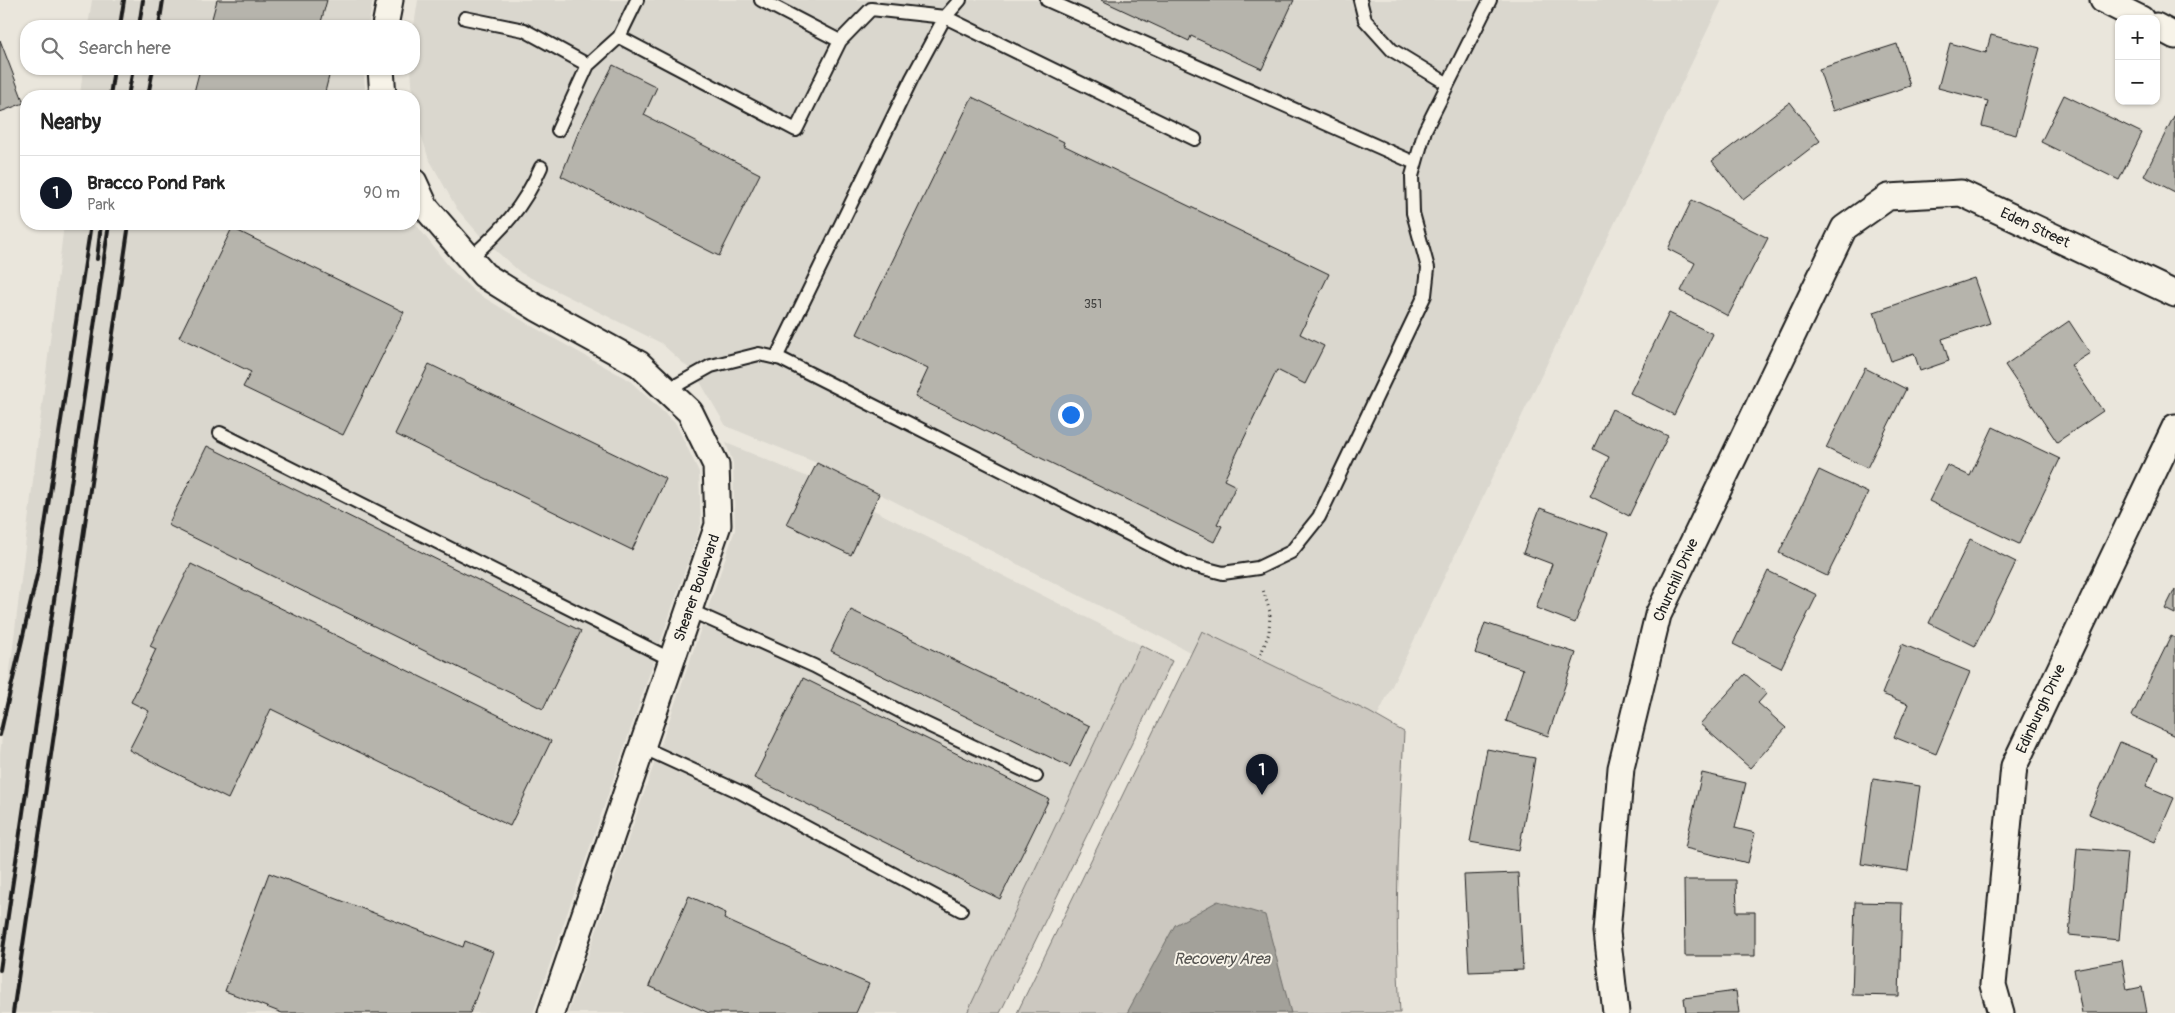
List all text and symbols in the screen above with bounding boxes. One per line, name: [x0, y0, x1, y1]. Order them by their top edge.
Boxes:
map controls: [2115, 15, 2160, 105]
button: +: [2115, 15, 2160, 60]
search box: [20, 20, 420, 75]
icon: search: [38, 34, 66, 62]
text: Search here: [78, 36, 171, 60]
button: −: [2115, 60, 2160, 105]
text: Nearby: [40, 109, 101, 136]
text: Bracco Pond Park: [87, 171, 225, 195]
text: 1: [53, 183, 59, 203]
text: 90 m: [363, 183, 400, 203]
text: Park: [87, 195, 115, 215]
street label: Eden Street: [1997, 204, 2074, 253]
house number: 351: [1084, 297, 1102, 312]
your location: [1058, 402, 1084, 428]
street label: Shearer Boulevard: [670, 532, 724, 644]
street label: Churchill Drive: [1649, 535, 1703, 625]
street label: Edinburgh Drive: [2012, 661, 2070, 757]
pin: 1: [1246, 754, 1278, 795]
water label: Recovery Area: [1174, 949, 1272, 969]

